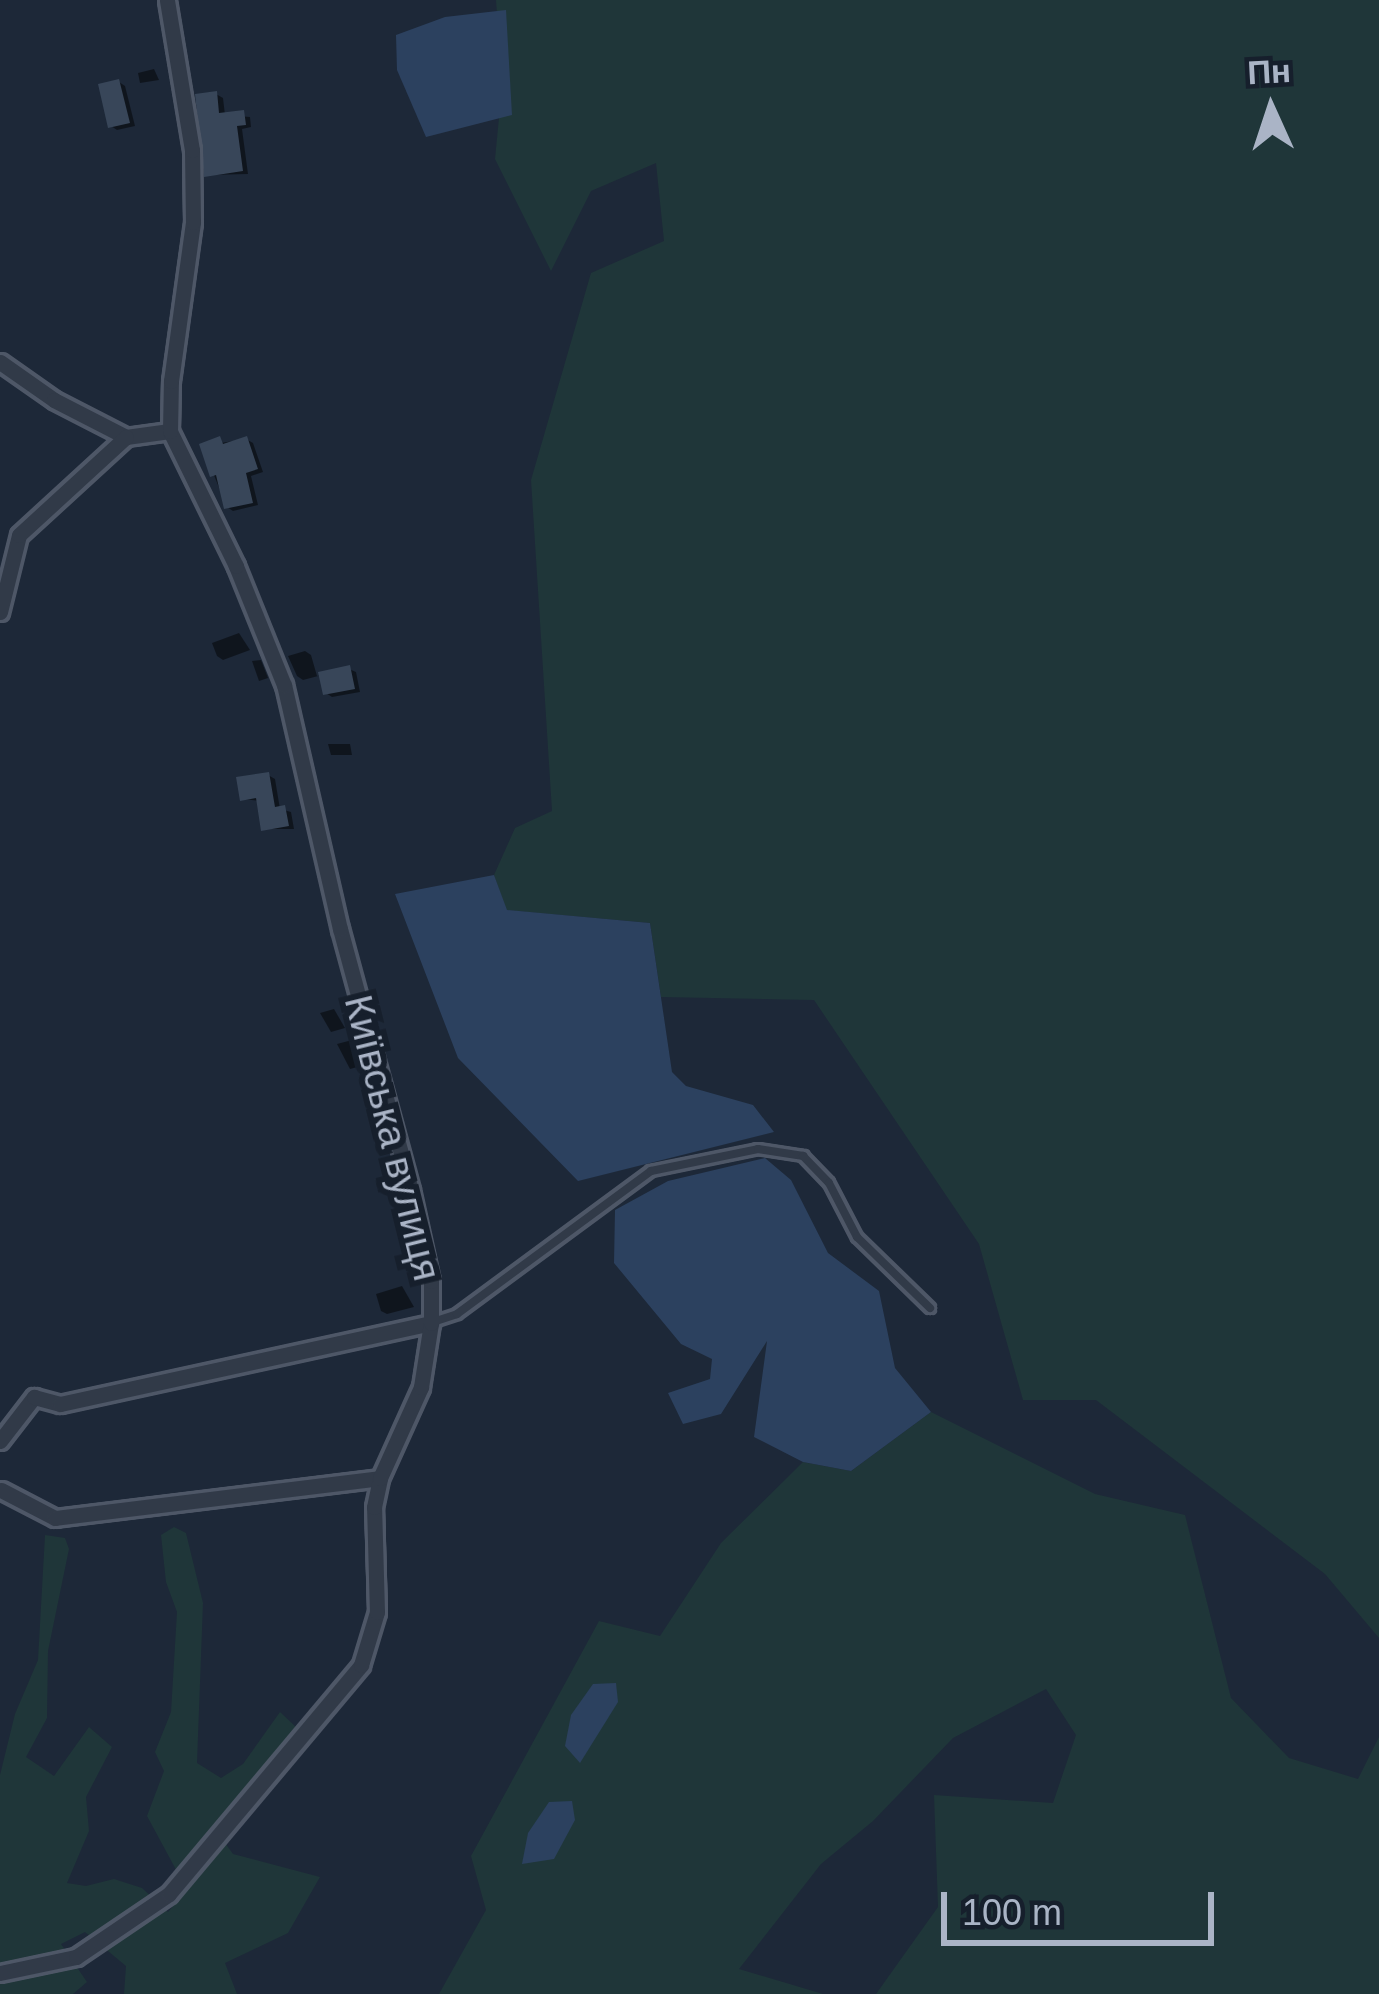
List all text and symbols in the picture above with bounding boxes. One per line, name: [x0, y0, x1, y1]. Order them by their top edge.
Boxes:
north arrow: [1211, 48, 1331, 168]
text: Пн: [1246, 52, 1292, 91]
street label: Київська вулиця: [334, 990, 450, 1286]
scale bar: [947, 1868, 1220, 1942]
text: 100 m: [962, 1892, 1062, 1933]

